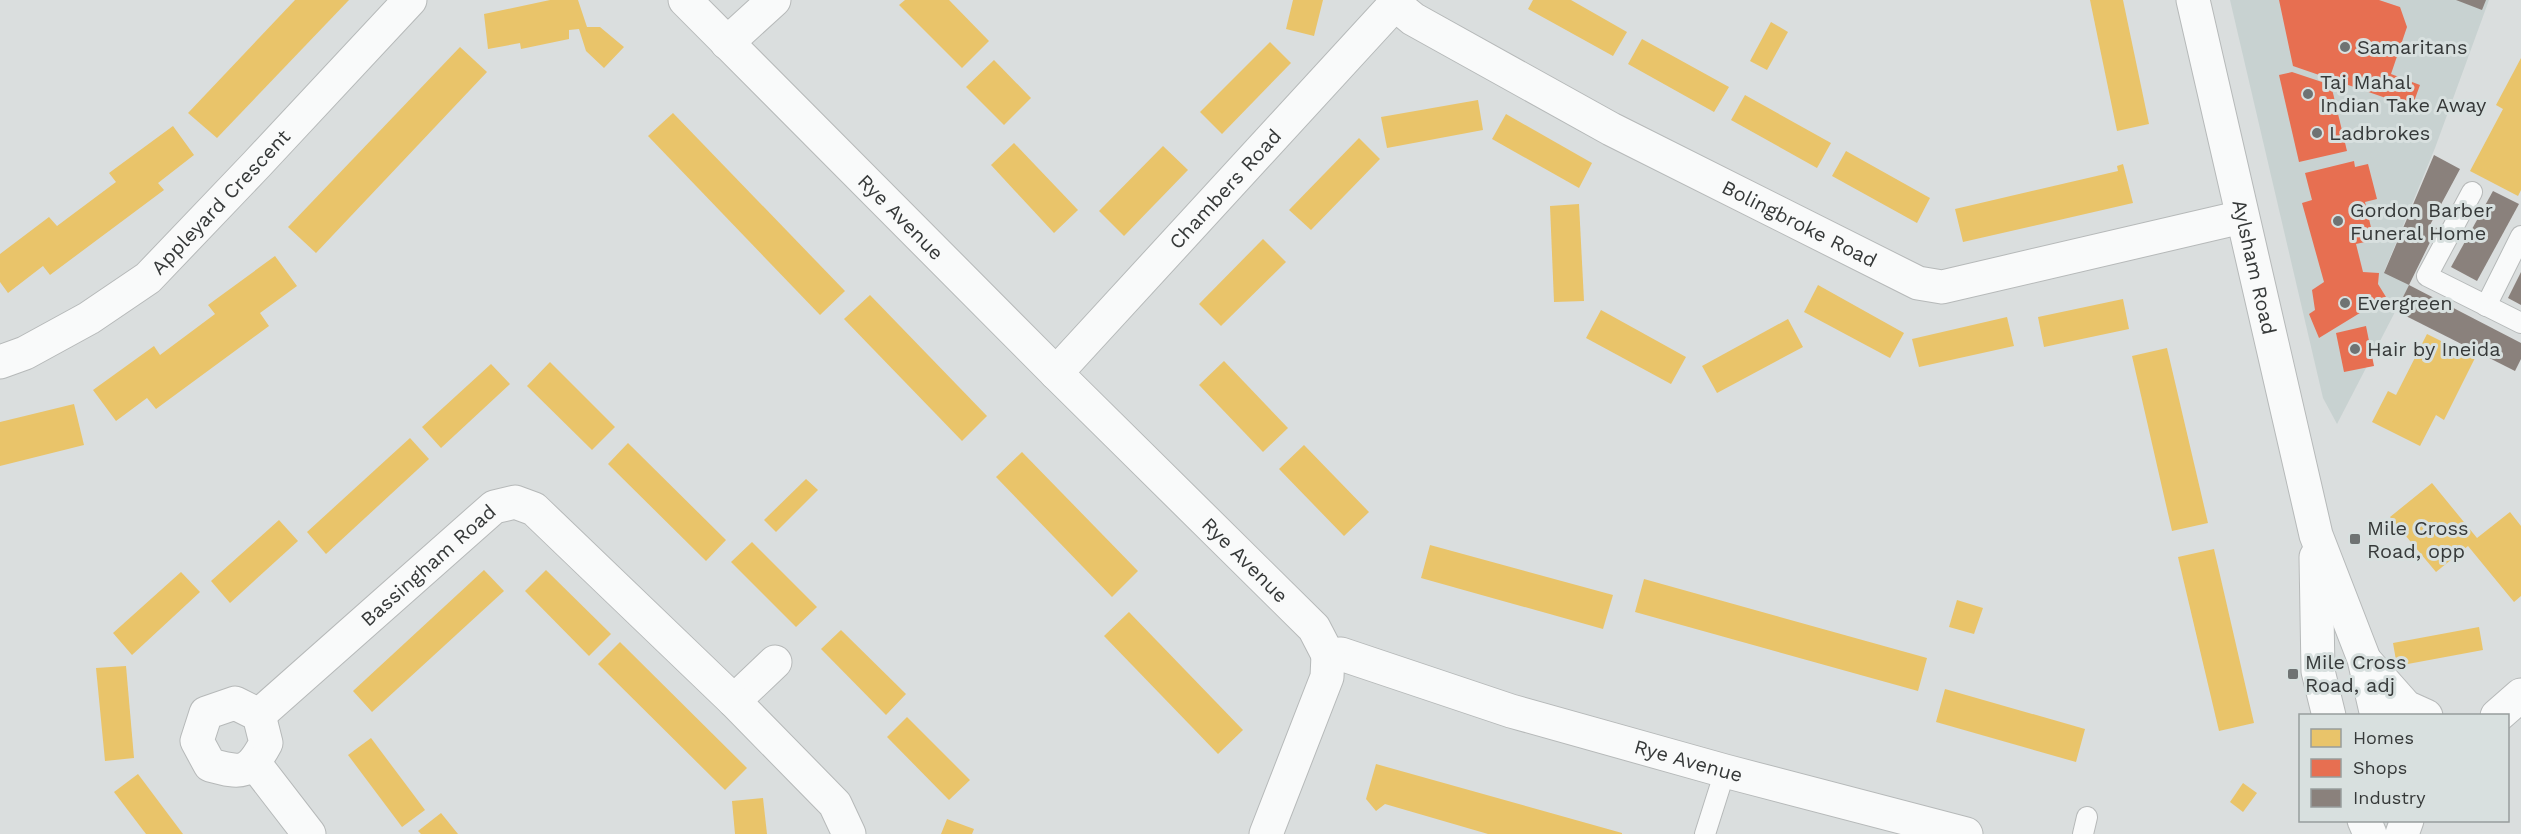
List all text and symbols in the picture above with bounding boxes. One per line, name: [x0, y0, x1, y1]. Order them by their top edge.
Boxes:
place label: Samaritans: [2357, 35, 2467, 59]
marker: Samaritans: [2338, 40, 2352, 54]
place label: Taj Mahal Indian Take Away: [2320, 70, 2487, 117]
marker: Taj Mahal Indian Take Away: [2301, 87, 2315, 101]
place label: Ladbrokes: [2329, 121, 2430, 145]
street label: Appleyard Crescent: [146, 124, 296, 279]
street label: Chambers Road: [1164, 124, 1286, 254]
marker: Ladbrokes: [2310, 126, 2324, 140]
street label: Rye Avenue: [853, 169, 949, 265]
street label: Bolingbroke Road: [1718, 175, 1881, 272]
street label: Aylsham Road: [2227, 197, 2282, 337]
place label: Gordon Barber Funeral Home: [2350, 198, 2493, 245]
marker: Gordon Barber Funeral Home: [2331, 214, 2345, 228]
place label: Evergreen: [2357, 291, 2453, 315]
marker: Evergreen: [2338, 296, 2352, 310]
place label: Hair by Ineida: [2367, 337, 2501, 361]
marker: Hair by Ineida: [2348, 342, 2362, 356]
street label: Bassingham Road: [356, 499, 501, 631]
street label: Rye Avenue: [1197, 512, 1293, 608]
place label: Mile Cross Road, opp: [2367, 516, 2469, 563]
marker: Mile Cross Road, opp: [2348, 532, 2362, 546]
place label: Mile Cross Road, adj: [2305, 650, 2407, 697]
marker: Mile Cross Road, adj: [2286, 667, 2300, 681]
legend: [2299, 714, 2509, 822]
text: Homes: [2353, 727, 2414, 748]
street label: Rye Avenue: [1632, 734, 1745, 787]
text: Shops: [2353, 757, 2407, 778]
text: Industry: [2353, 787, 2426, 808]

